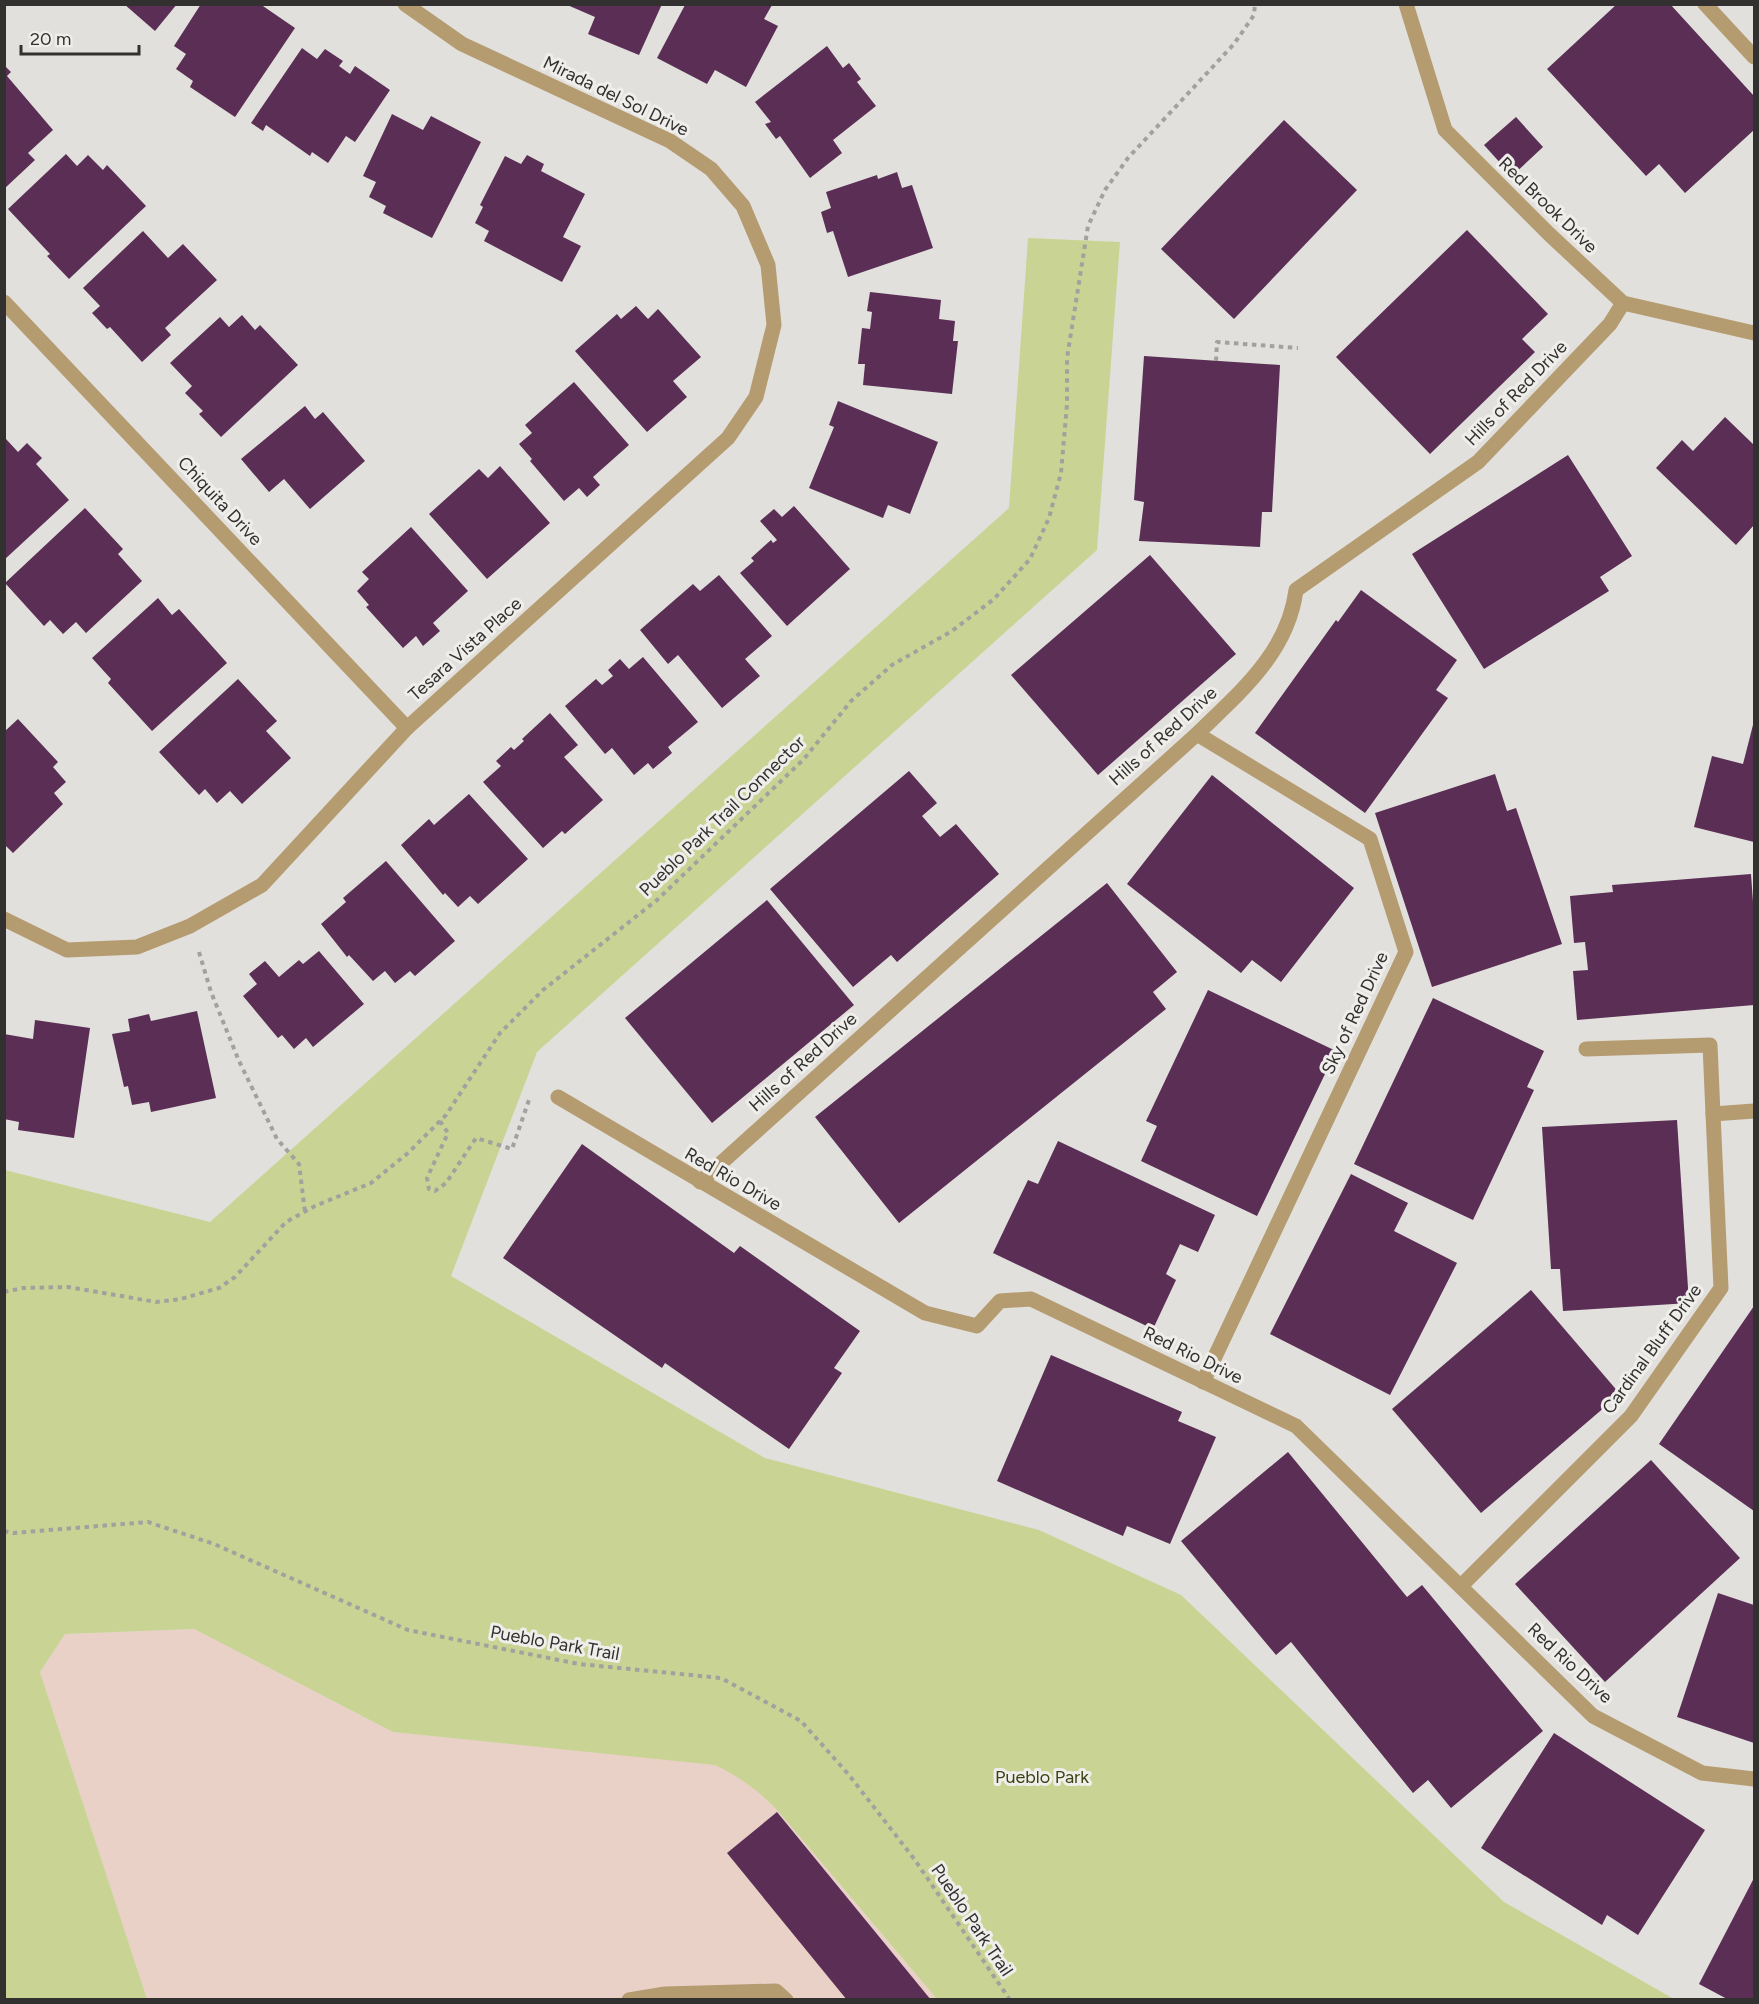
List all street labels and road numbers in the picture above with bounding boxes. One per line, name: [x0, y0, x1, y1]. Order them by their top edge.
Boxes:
street label: Mirada del Sol Drive: [540, 51, 692, 141]
street label: Red Brook Drive: [1494, 152, 1602, 258]
street label: Hills of Red Drive: [1460, 336, 1572, 450]
street label: Chiquita Drive: [173, 452, 267, 550]
street label: Tesara Vista Place: [404, 592, 526, 706]
street label: Hills of Red Drive: [1104, 682, 1222, 790]
street label: Pueblo Park Trail Connector: [635, 731, 809, 901]
street label: Sky of Red Drive: [1317, 948, 1393, 1078]
street label: Hills of Red Drive: [744, 1008, 862, 1116]
street label: Red Rio Drive: [681, 1142, 785, 1216]
street label: Cardinal Bluff Drive: [1598, 1280, 1707, 1418]
street label: Red Rio Drive: [1140, 1321, 1247, 1389]
street label: Red Rio Drive: [1523, 1618, 1617, 1708]
street label: Pueblo Park Trail: [489, 1621, 621, 1665]
street label: Pueblo Park Trail: [926, 1860, 1018, 1980]

